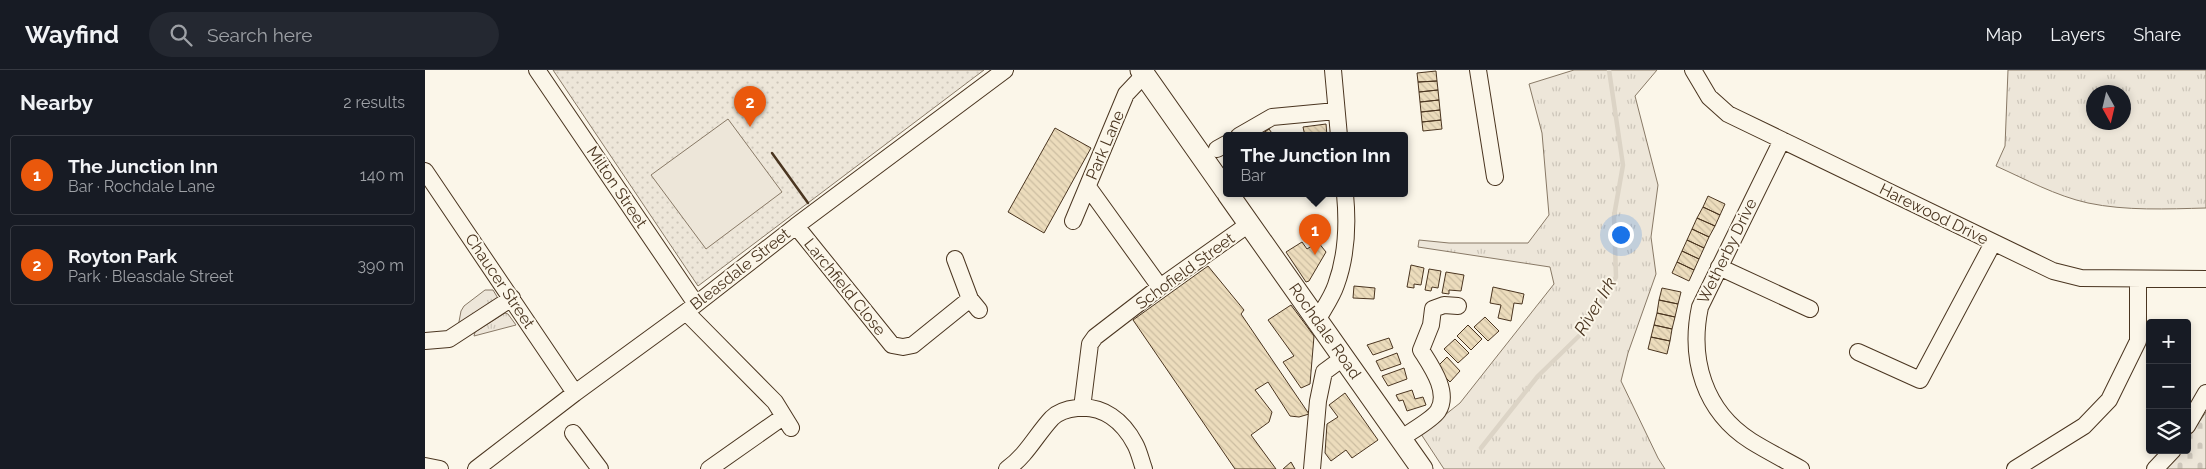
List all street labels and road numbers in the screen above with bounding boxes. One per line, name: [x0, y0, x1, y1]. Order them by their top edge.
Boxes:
street label: Park Lane: [1082, 107, 1128, 183]
street label: Milton Street: [583, 143, 652, 232]
street label: Harewood Drive: [1876, 179, 1992, 249]
street label: Wetherby Drive: [1693, 195, 1761, 307]
street label: Bleasdale Street: [686, 224, 794, 314]
street label: Schofield Street: [1132, 228, 1239, 313]
street label: Chaucer Street: [461, 230, 539, 333]
street label: Larchfield Close: [800, 235, 890, 339]
street label: Rochdale Road: [1285, 279, 1365, 383]

